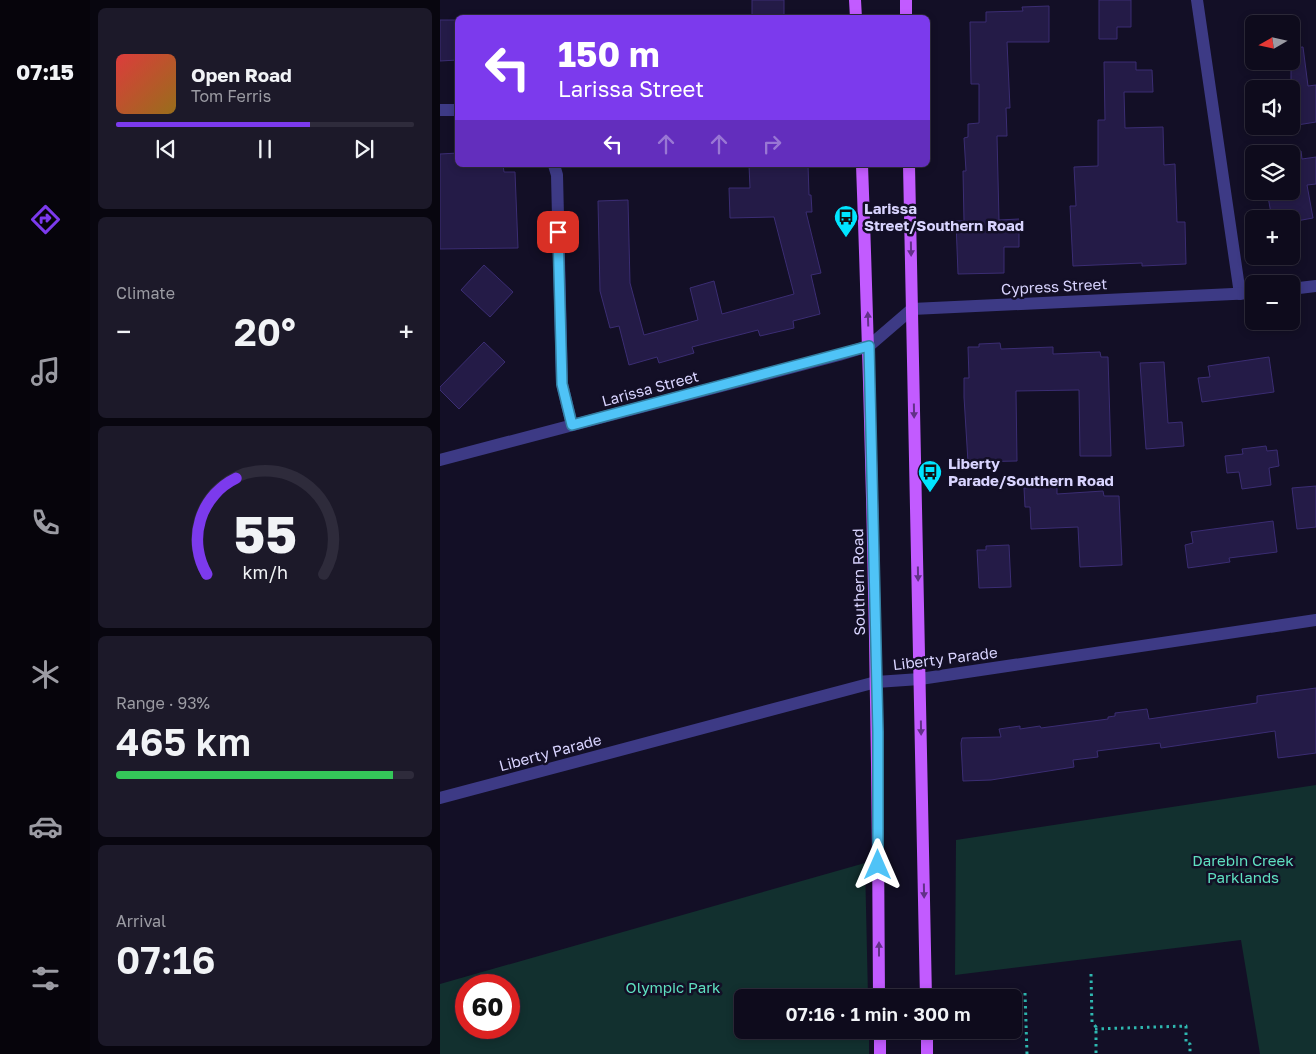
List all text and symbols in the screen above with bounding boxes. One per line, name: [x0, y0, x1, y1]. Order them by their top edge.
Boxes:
north arrow: [1245, 15, 1300, 70]
map controls: [1245, 15, 1300, 330]
text: 150 m: [558, 33, 660, 75]
icon: left: [475, 35, 540, 100]
text: 07:15: [16, 58, 74, 85]
text: Open Road: [191, 63, 292, 86]
text: Larissa Street: [558, 75, 704, 102]
button: sound: [1245, 80, 1300, 135]
text: Tom Ferris: [191, 86, 271, 106]
icon: left: [599, 130, 627, 158]
icon: ahead: [652, 130, 680, 158]
icon: ahead: [705, 130, 733, 158]
icon: right: [758, 130, 786, 158]
icon: previous: [152, 135, 180, 163]
icon: pause: [251, 135, 279, 163]
icon: next: [350, 135, 378, 163]
button: layers: [1245, 145, 1300, 200]
place label: Larissa Street/Southern Road: [864, 199, 1024, 234]
icon: directions: [28, 202, 63, 237]
bus stop icon: Larissa Street/Southern Road: [833, 204, 859, 238]
button: +: [1245, 210, 1300, 265]
pin: [537, 211, 579, 253]
icon: arrive: [544, 218, 572, 246]
one-way arrow: [907, 241, 915, 257]
street label: Cypress Street: [1000, 274, 1108, 298]
button: −: [1245, 275, 1300, 330]
text: Climate: [116, 283, 175, 303]
text: 20°: [234, 309, 296, 354]
one-way arrow: [863, 310, 871, 326]
text: −: [116, 315, 131, 348]
text: +: [399, 315, 414, 348]
icon: music: [28, 354, 63, 389]
street label: Larissa Street: [600, 366, 700, 410]
one-way arrow: [910, 403, 918, 419]
place label: Liberty Parade/Southern Road: [948, 454, 1114, 489]
bus stop icon: Liberty Parade/Southern Road: [917, 459, 943, 493]
text: 55: [233, 502, 297, 564]
icon: phone: [28, 505, 63, 540]
street label: Southern Road: [848, 528, 868, 636]
text: km/h: [242, 561, 288, 583]
one-way arrow: [914, 566, 922, 582]
street label: Liberty Parade: [892, 643, 999, 673]
icon: climate: [28, 657, 63, 692]
text: Range · 93%: [116, 693, 210, 713]
text: 465 km: [116, 719, 251, 764]
one-way arrow: [917, 720, 925, 736]
street label: Liberty Parade: [497, 730, 603, 774]
icon: car: [28, 809, 63, 844]
position arrow: [851, 838, 903, 890]
park label: Darebin Creek Parklands: [1192, 851, 1294, 886]
one-way arrow: [920, 883, 928, 899]
text: Arrival: [116, 911, 166, 931]
text: 07:16: [116, 937, 215, 982]
one-way arrow: [875, 941, 883, 957]
icon: filters: [28, 961, 63, 996]
speed limit sign: 60: [455, 974, 520, 1039]
park label: Olympic Park: [626, 978, 721, 996]
text: 07:16 · 1 min · 300 m: [785, 1002, 971, 1025]

